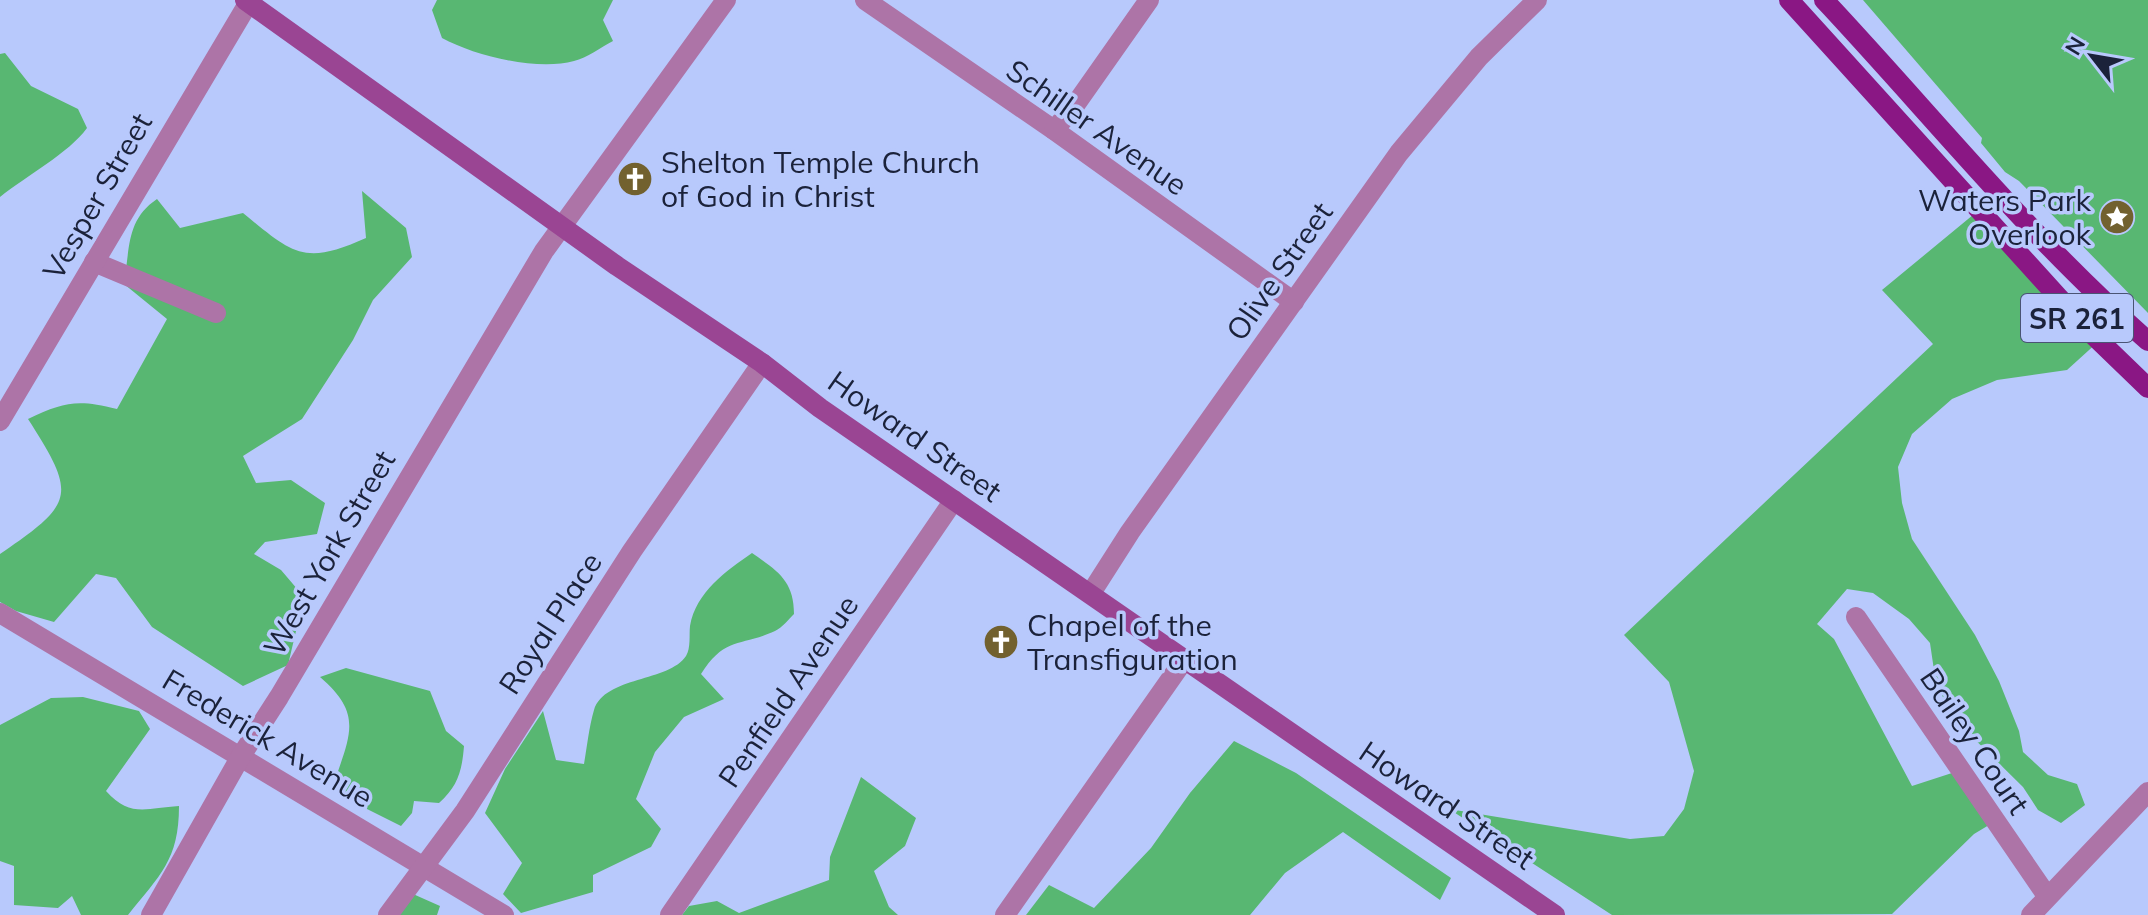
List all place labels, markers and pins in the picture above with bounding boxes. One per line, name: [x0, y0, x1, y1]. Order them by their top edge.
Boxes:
place label: Shelton Temple Church of God in Christ: [661, 143, 980, 215]
church icon: Shelton Temple Church of God in Christ: [616, 160, 654, 198]
place label: Waters Park Overlook: [1918, 181, 2092, 253]
place icon: Waters Park Overlook: [2098, 198, 2136, 236]
place label: Chapel of the Transfiguration: [1027, 606, 1238, 678]
church icon: Chapel of the Transfiguration: [982, 623, 1020, 661]

